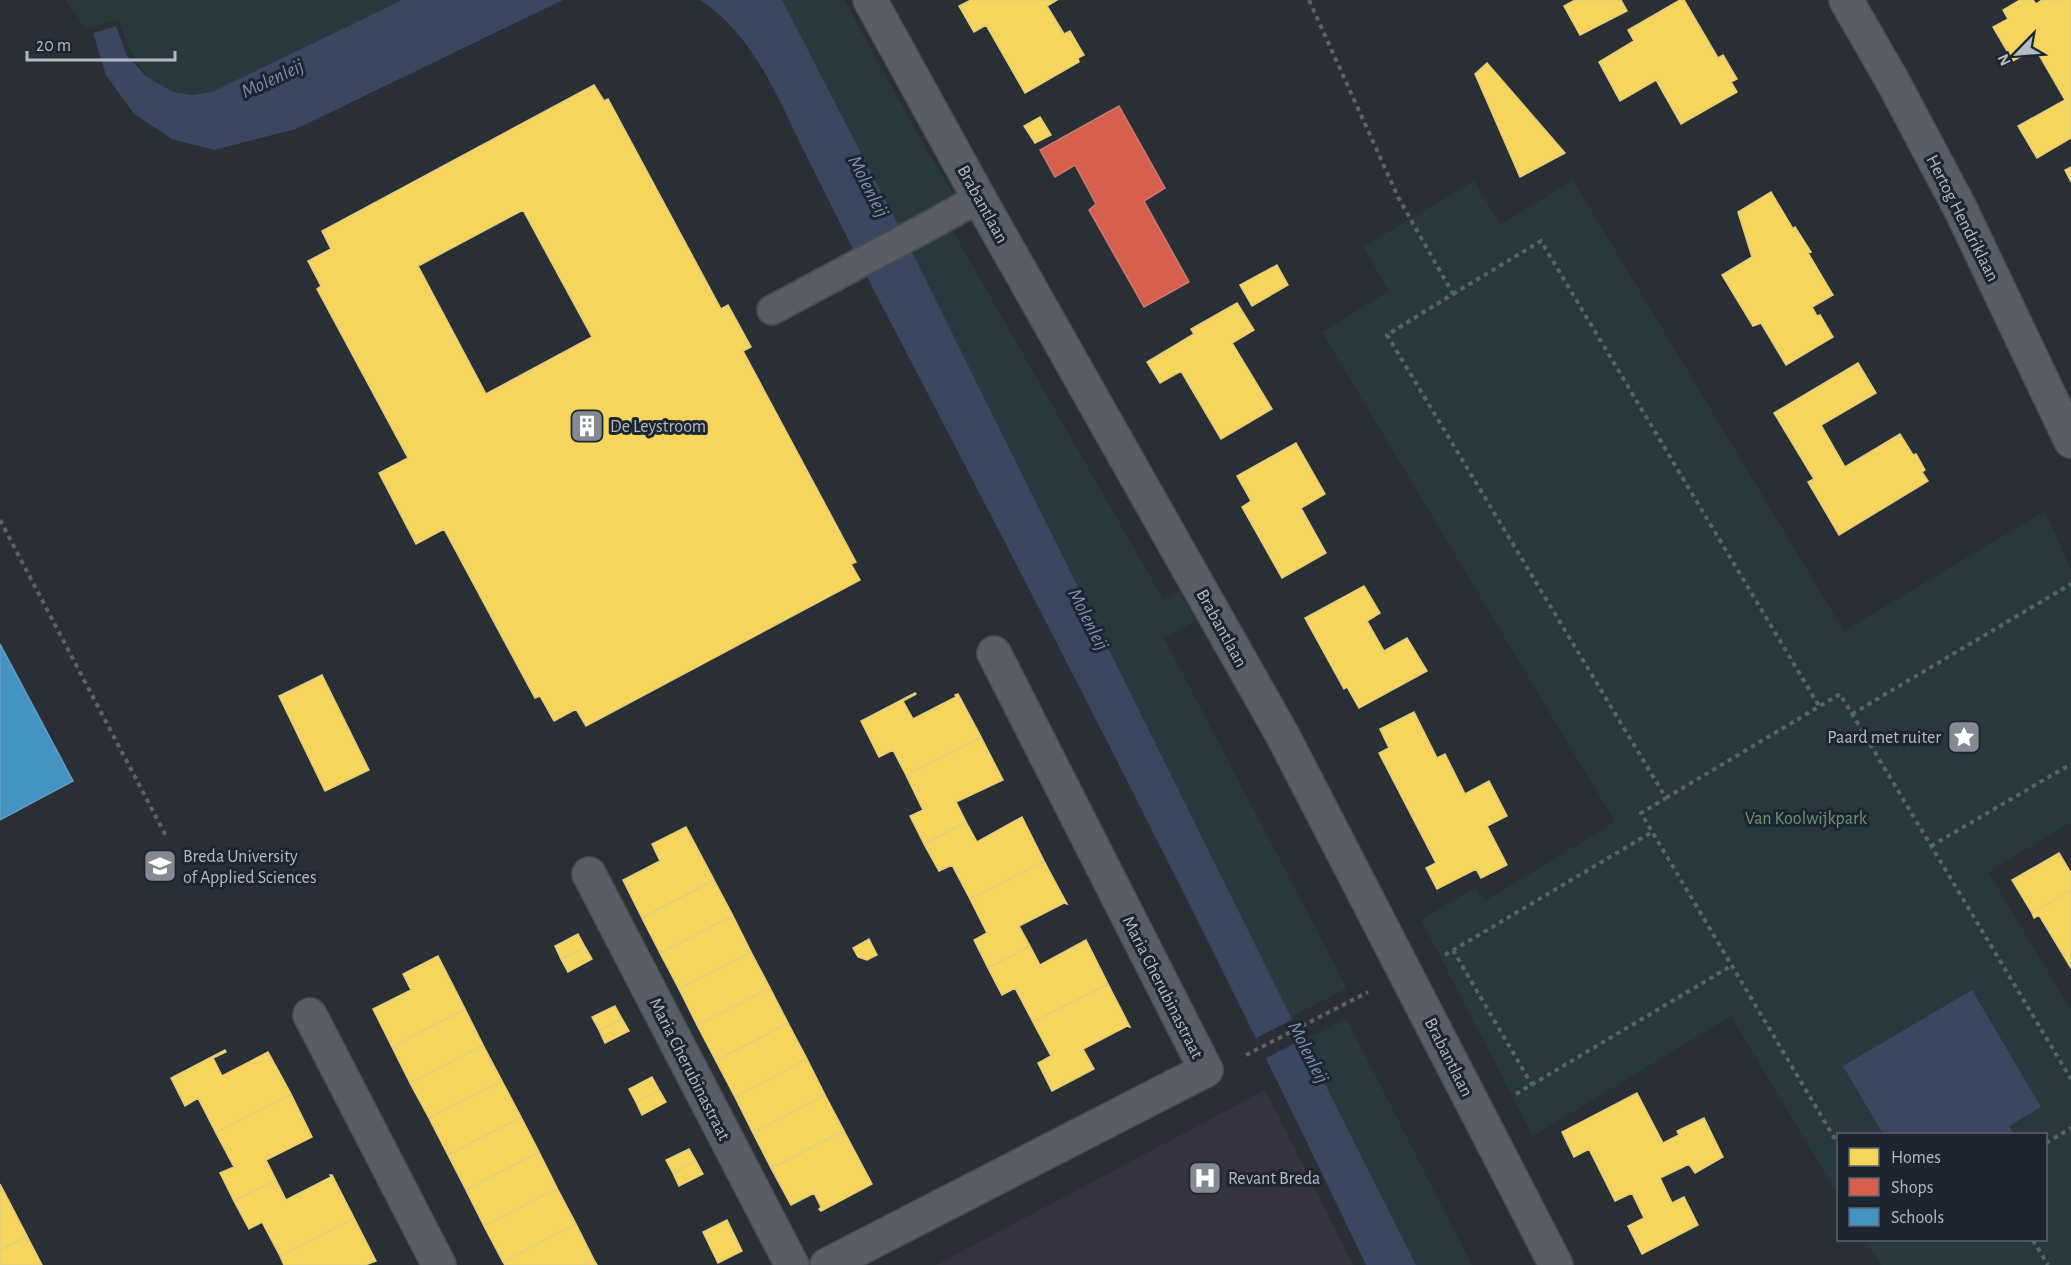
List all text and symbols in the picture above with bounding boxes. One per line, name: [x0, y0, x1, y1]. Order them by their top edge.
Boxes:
scale bar: [27, 24, 176, 62]
north arrow: [1987, 24, 2047, 84]
text: 20 m: [36, 37, 71, 55]
text: N: [1995, 51, 2014, 68]
water label: Molenleij: [238, 56, 307, 102]
water label: Molenleij: [844, 152, 892, 221]
street label: Hertog Hendriklaan: [1922, 152, 2002, 285]
street label: Brabantlaan: [953, 162, 1011, 246]
building icon: De Leystroom: [569, 408, 605, 444]
place label: De Leystroom: [610, 418, 706, 436]
water label: Molenleij: [1064, 585, 1112, 654]
street label: Brabantlaan: [1192, 586, 1250, 670]
place icon: Paard met ruiter: [1946, 719, 1982, 755]
place label: Paard met ruiter: [1827, 729, 1941, 747]
park label: Van Koolwijkpark: [1745, 810, 1868, 828]
school or university icon: Breda University of Applied Sciences: [142, 848, 178, 884]
place label: Breda University of Applied Sciences: [183, 848, 317, 887]
street label: Maria Cherubinastraat: [1118, 913, 1206, 1062]
street label: Maria Cherubinastraat: [645, 995, 733, 1144]
street label: Brabantlaan: [1421, 1015, 1476, 1100]
water label: Molenleij: [1284, 1018, 1332, 1087]
legend: [1837, 1133, 2047, 1241]
text: Homes: [1891, 1149, 1941, 1167]
hospital icon: Revant Breda: [1187, 1160, 1223, 1196]
place label: Revant Breda: [1228, 1170, 1320, 1188]
text: Shops: [1891, 1179, 1933, 1197]
text: Schools: [1891, 1209, 1944, 1227]

